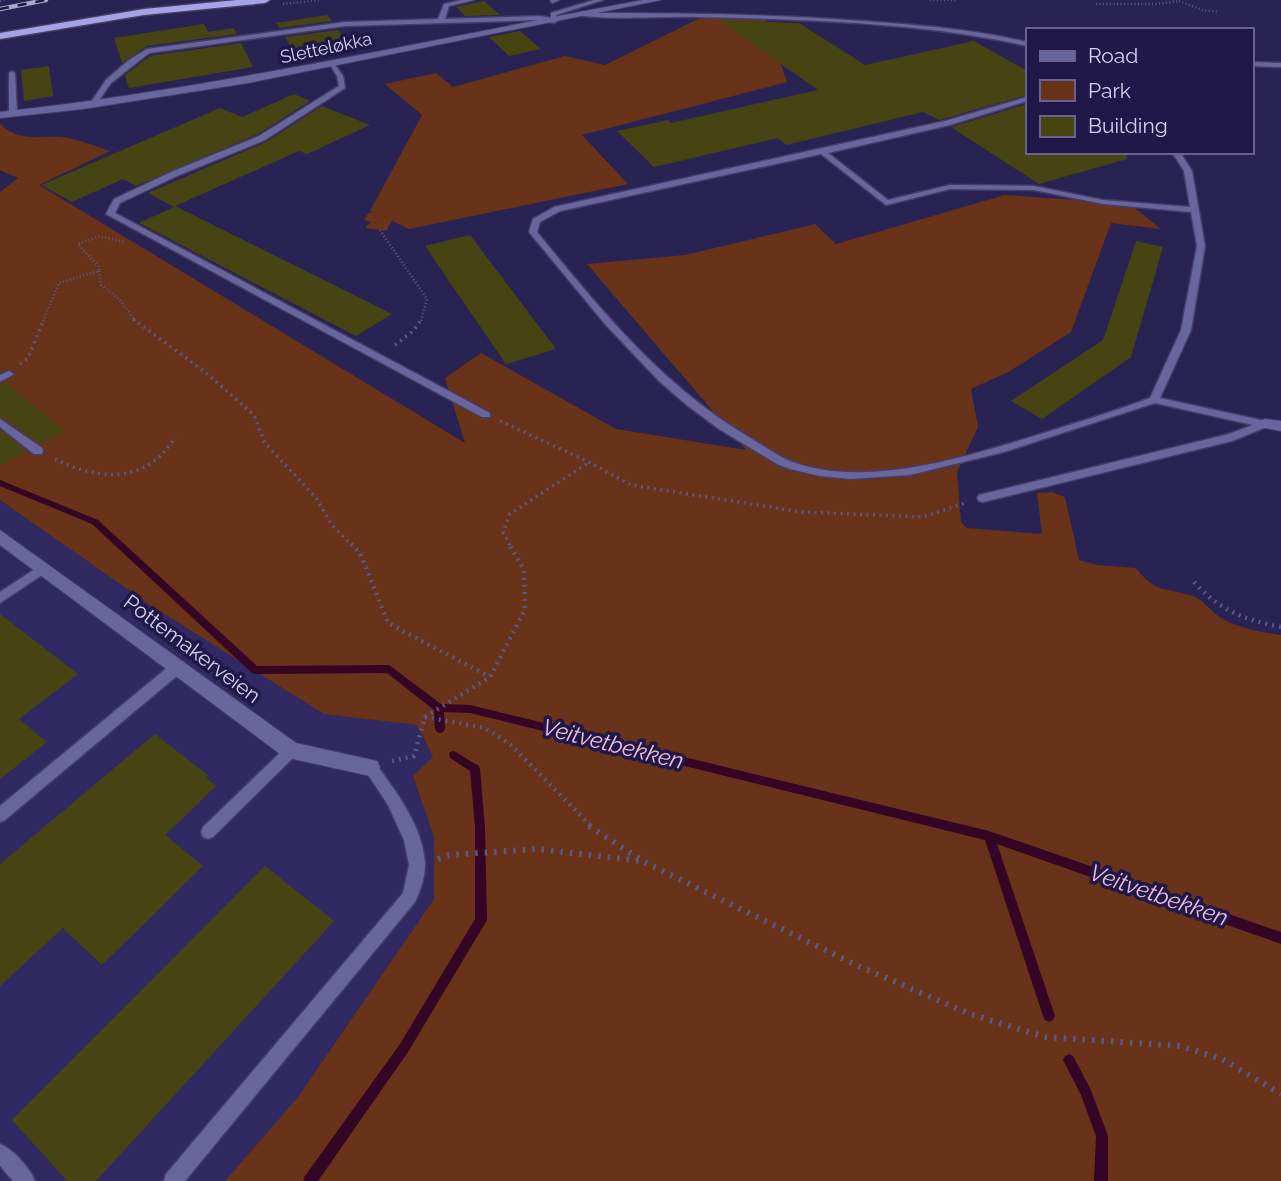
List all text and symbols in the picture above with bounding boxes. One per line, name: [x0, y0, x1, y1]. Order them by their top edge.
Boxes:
street label: Sletteløkka: [278, 28, 374, 67]
legend: [1026, 28, 1253, 154]
text: Road: [1088, 43, 1138, 68]
text: Park: [1088, 78, 1131, 103]
text: Building: [1088, 113, 1168, 138]
street label: Pottemakerveien: [119, 589, 266, 708]
water label: Veitvetbekken: [540, 713, 686, 774]
water label: Veitvetbekken: [1086, 858, 1232, 931]

